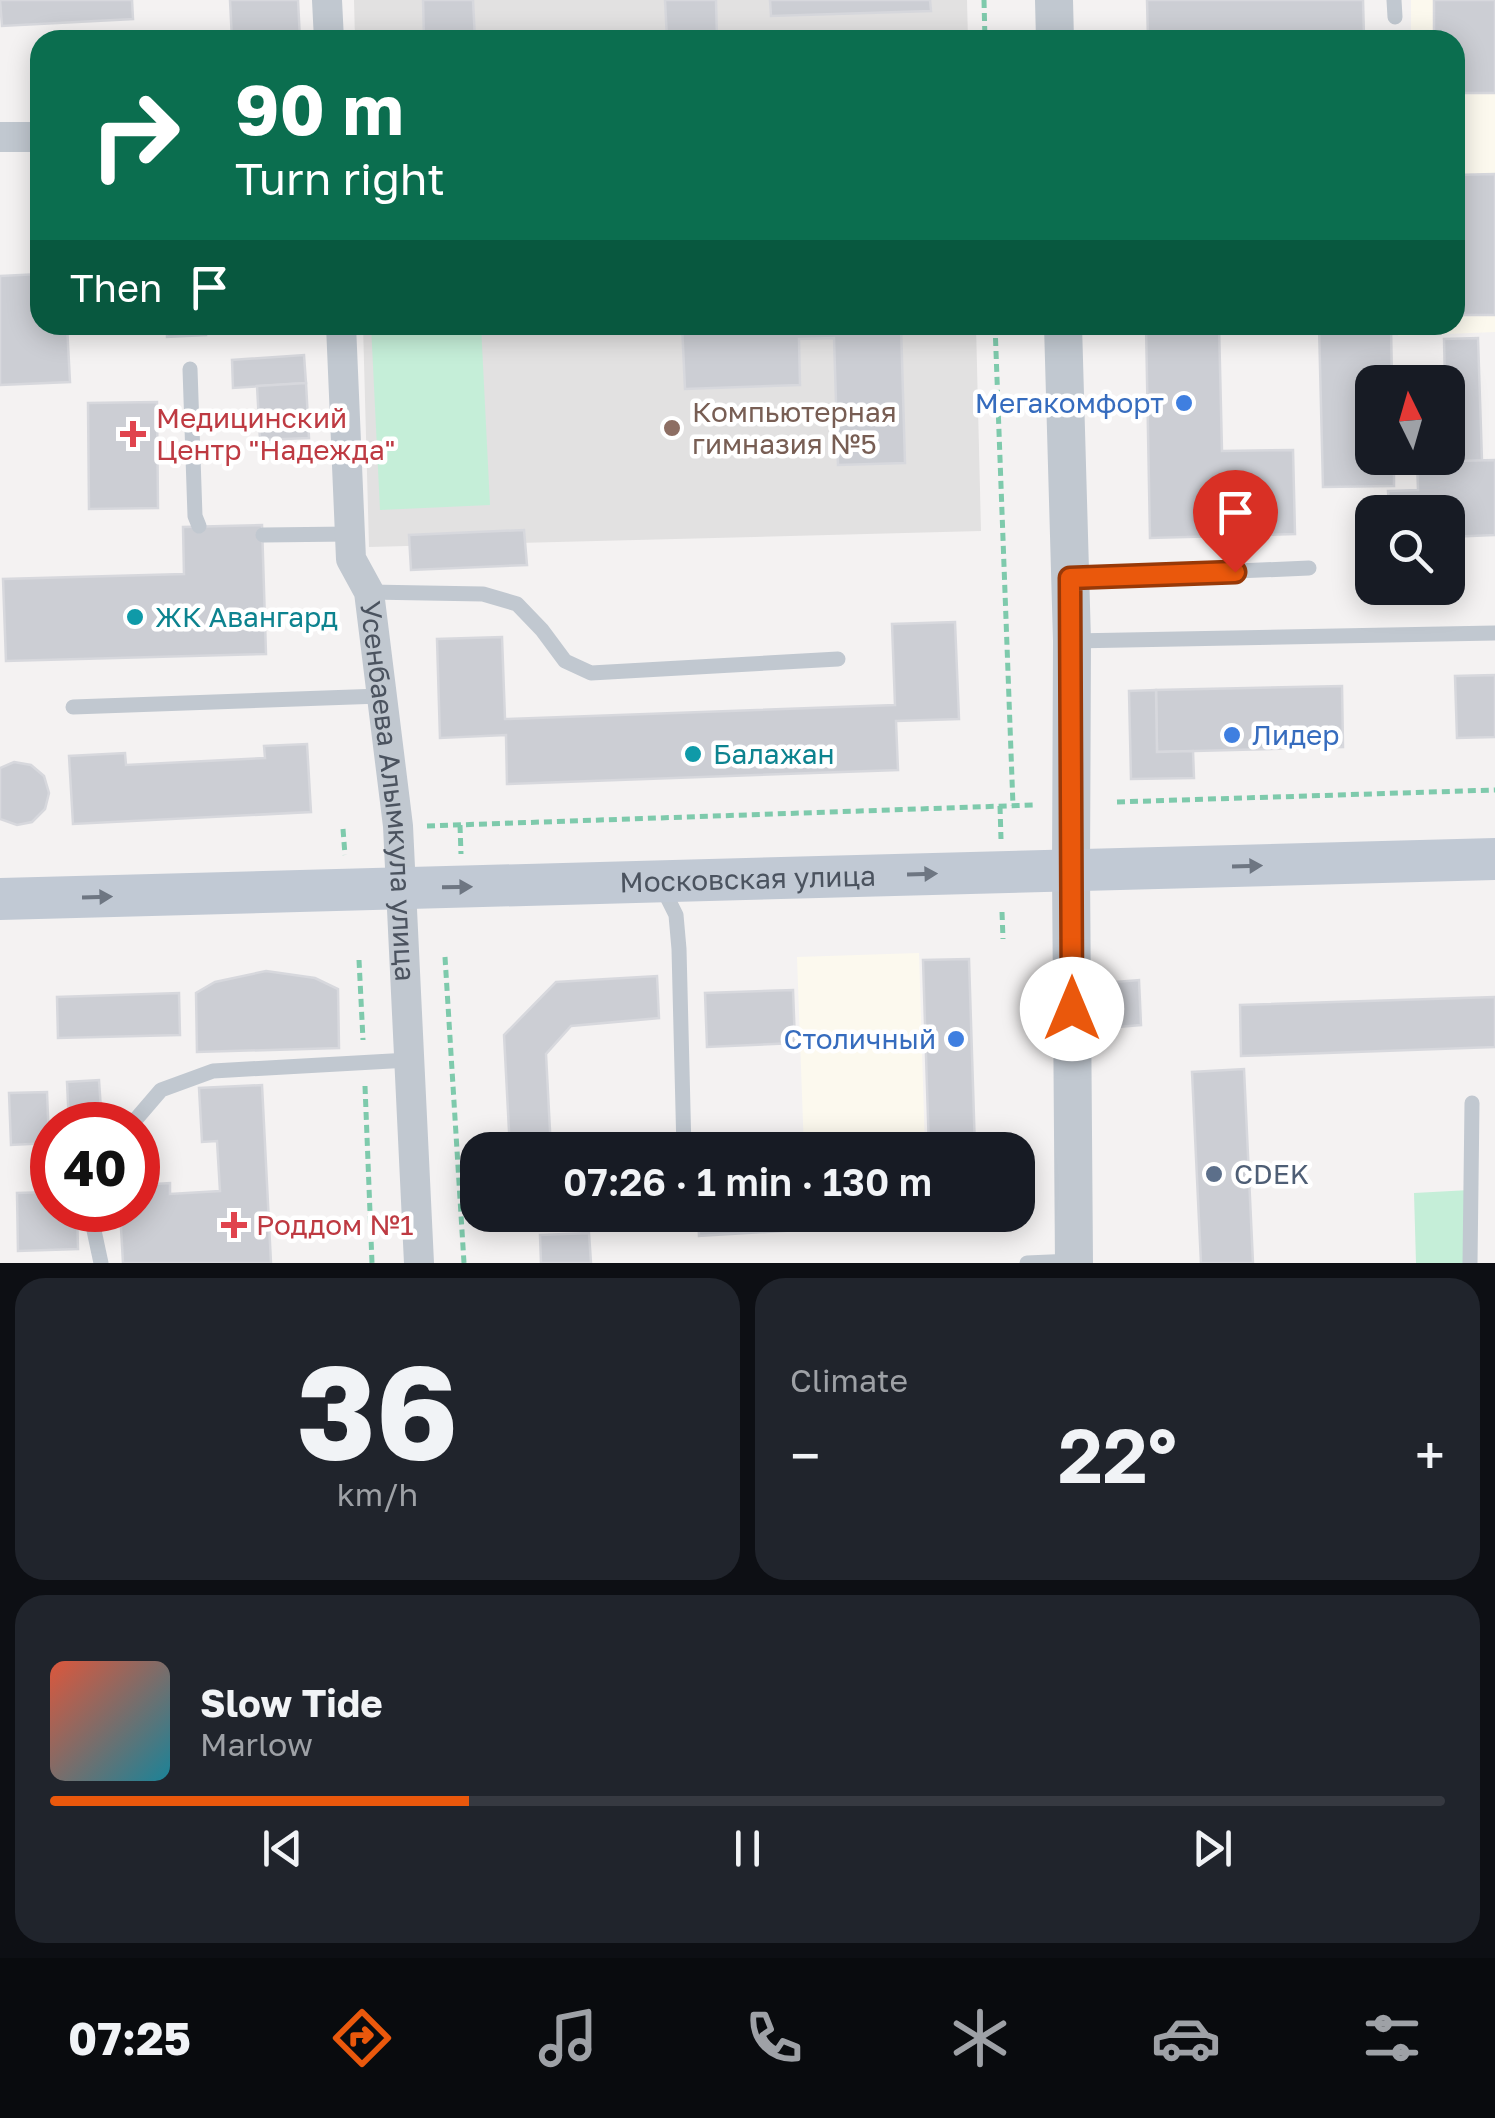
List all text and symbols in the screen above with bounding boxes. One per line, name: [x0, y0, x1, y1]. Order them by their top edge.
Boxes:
text: 90 m: [235, 66, 404, 150]
icon: right: [70, 70, 200, 200]
text: Turn right: [235, 151, 445, 205]
icon: arrive: [182, 260, 237, 315]
text: Then: [70, 265, 162, 310]
north arrow: [1355, 365, 1465, 475]
map controls: [1355, 365, 1465, 605]
place label: Мегакомфорт: [975, 386, 1164, 419]
marker: Мегакомфорт: [1173, 392, 1195, 414]
place label: Компьютерная гимназия №5: [692, 395, 897, 460]
place label: Медицинский Центр "Надежда": [156, 401, 395, 466]
marker: Компьютерная гимназия №5: [661, 417, 683, 439]
marker: Медицинский Центр "Надежда": [120, 421, 146, 447]
pin: [1193, 470, 1278, 573]
icon: arrive: [1208, 485, 1263, 540]
button: search: [1355, 495, 1465, 605]
street label: Усенбаева Алымкула улица: [354, 599, 422, 982]
place label: ЖК Авангард: [155, 600, 338, 633]
marker: ЖК Авангард: [124, 606, 146, 628]
place label: Лидер: [1252, 718, 1340, 751]
marker: Лидер: [1221, 724, 1243, 746]
place label: Балажан: [713, 737, 835, 770]
marker: Балажан: [682, 743, 704, 765]
one-way arrow: [1232, 858, 1264, 874]
street label: Московская улица: [619, 859, 876, 898]
one-way arrow: [907, 866, 939, 882]
one-way arrow: [442, 878, 474, 894]
one-way arrow: [82, 888, 114, 904]
position arrow: [1020, 957, 1124, 1061]
place label: Столичный: [783, 1022, 936, 1055]
marker: Столичный: [945, 1028, 967, 1050]
speed limit sign: 40: [30, 1102, 160, 1232]
place label: CDEK: [1234, 1157, 1309, 1190]
text: 07:26 · 1 min · 130 m: [563, 1159, 932, 1204]
marker: CDEK: [1203, 1163, 1225, 1185]
place label: Роддом №1: [256, 1208, 414, 1241]
marker: Роддом №1: [221, 1212, 247, 1238]
text: 36: [297, 1332, 458, 1488]
text: Climate: [790, 1361, 908, 1399]
text: 22°: [1058, 1409, 1177, 1500]
text: −: [790, 1422, 820, 1488]
text: +: [1415, 1422, 1445, 1488]
text: km/h: [337, 1475, 418, 1513]
text: Slow Tide: [200, 1680, 383, 1725]
text: Marlow: [200, 1725, 313, 1763]
icon: previous: [255, 1821, 310, 1876]
icon: pause: [720, 1821, 775, 1876]
icon: next: [1185, 1821, 1240, 1876]
icon: directions: [327, 2003, 397, 2073]
icon: music: [533, 2003, 603, 2073]
icon: phone: [739, 2003, 809, 2073]
icon: climate: [945, 2003, 1015, 2073]
icon: car: [1151, 2003, 1221, 2073]
icon: filters: [1357, 2003, 1427, 2073]
text: 07:25: [68, 2011, 191, 2065]

